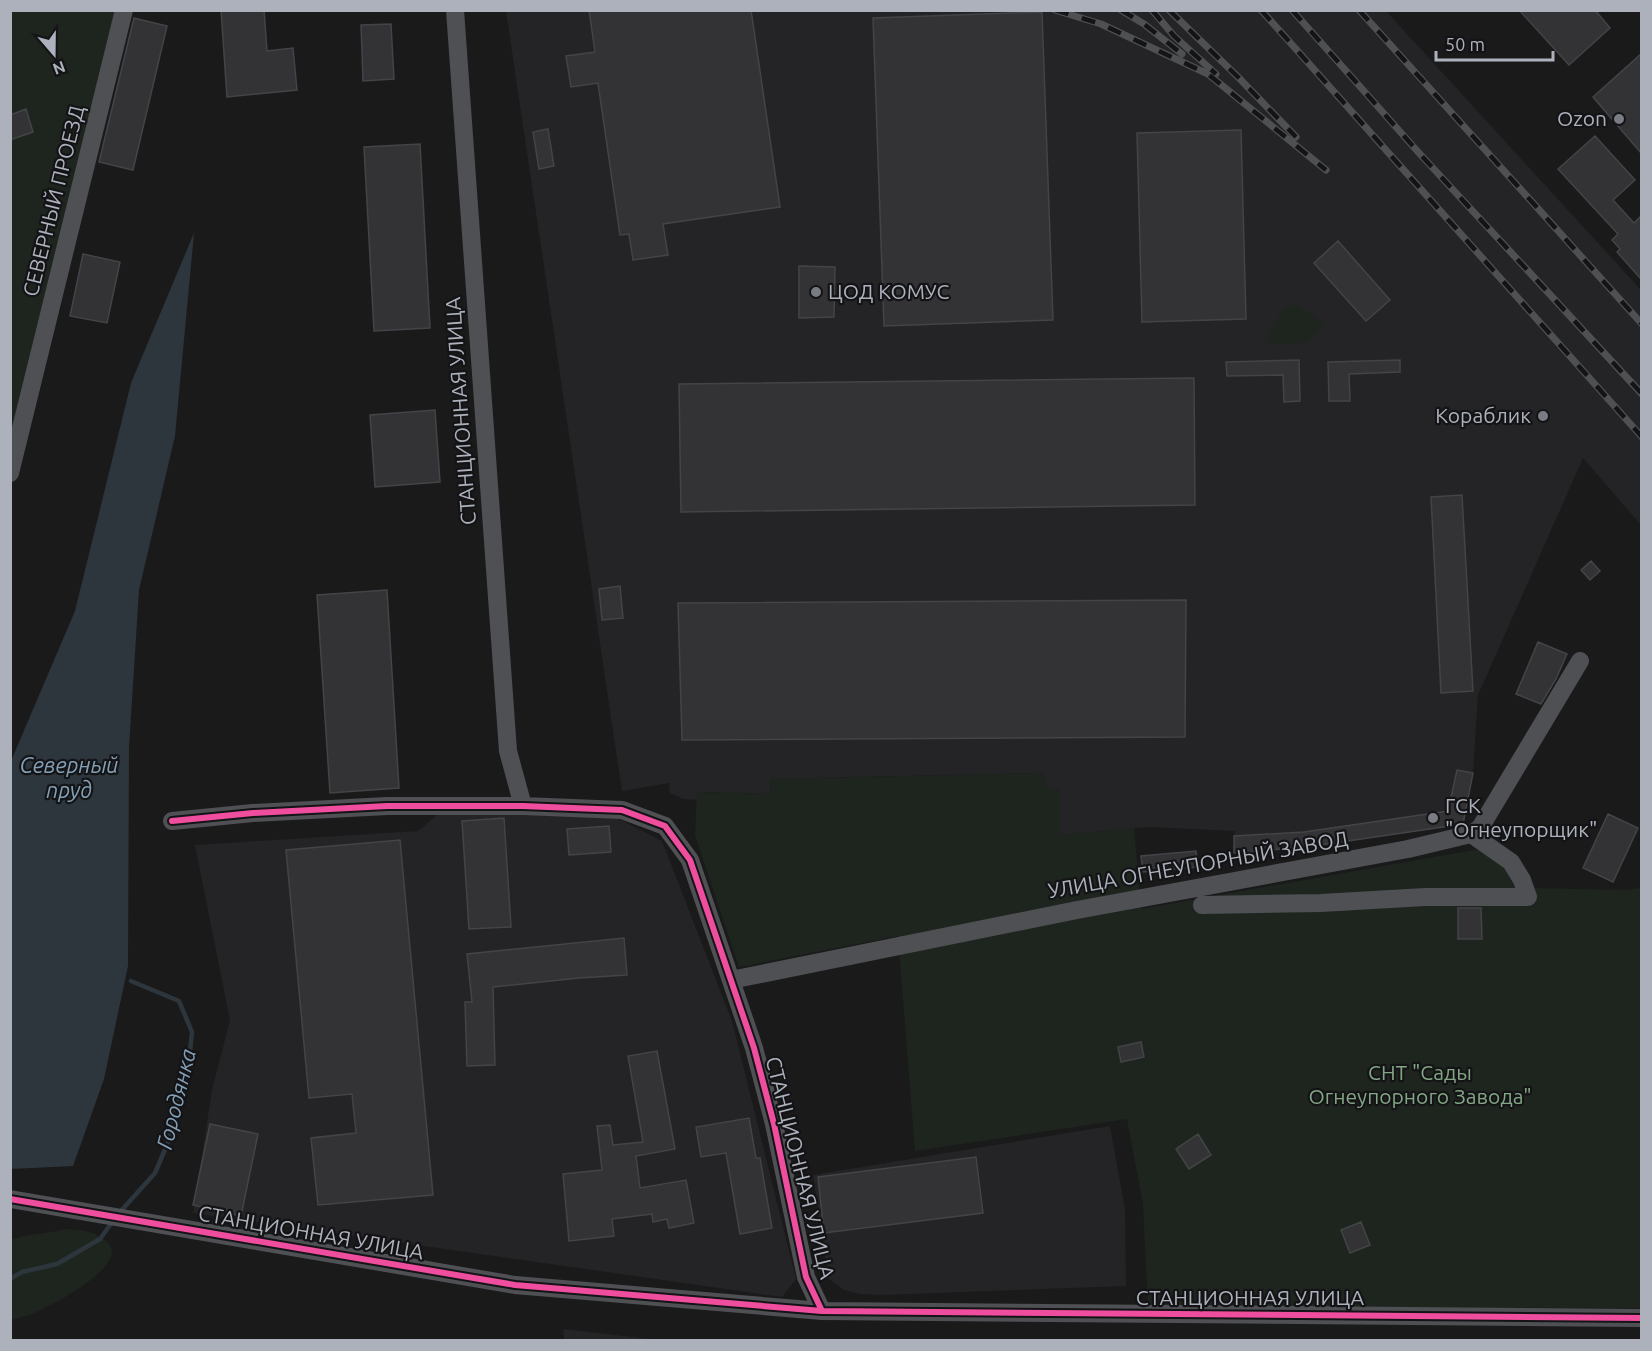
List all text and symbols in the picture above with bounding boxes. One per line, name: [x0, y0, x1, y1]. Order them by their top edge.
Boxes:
north arrow: [24, 24, 84, 84]
scale bar: [1436, 24, 1553, 62]
text: 50 m: [1445, 34, 1485, 54]
text: N: [50, 58, 68, 79]
street label: СЕВЕРНЫЙ ПРОЕЗД: [18, 103, 88, 299]
place label: Ozon: [1557, 106, 1607, 130]
marker: Ozon: [1612, 112, 1626, 126]
place label: ЦОД КОМУС: [828, 279, 949, 303]
marker: ЦОД КОМУС: [809, 285, 823, 299]
street label: СТАНЦИОННАЯ УЛИЦА: [440, 296, 480, 526]
place label: Кораблик: [1435, 403, 1531, 427]
marker: Кораблик: [1536, 409, 1550, 423]
water label: Северный пруд: [20, 752, 119, 802]
place label: ГСК "Огнеупорщик": [1445, 793, 1597, 841]
marker: ГСК "Огнеупорщик": [1426, 811, 1440, 825]
street label: УЛИЦА ОГНЕУПОРНЫЙ ЗАВОД: [1046, 826, 1350, 902]
water label: Городянка: [151, 1046, 200, 1152]
street label: СТАНЦИОННАЯ УЛИЦА: [762, 1054, 840, 1282]
park label: СНТ "Сады Огнеупорного Завода": [1308, 1060, 1532, 1108]
street label: СТАНЦИОННАЯ УЛИЦА: [197, 1200, 426, 1264]
street label: СТАНЦИОННАЯ УЛИЦА: [1136, 1285, 1365, 1309]

